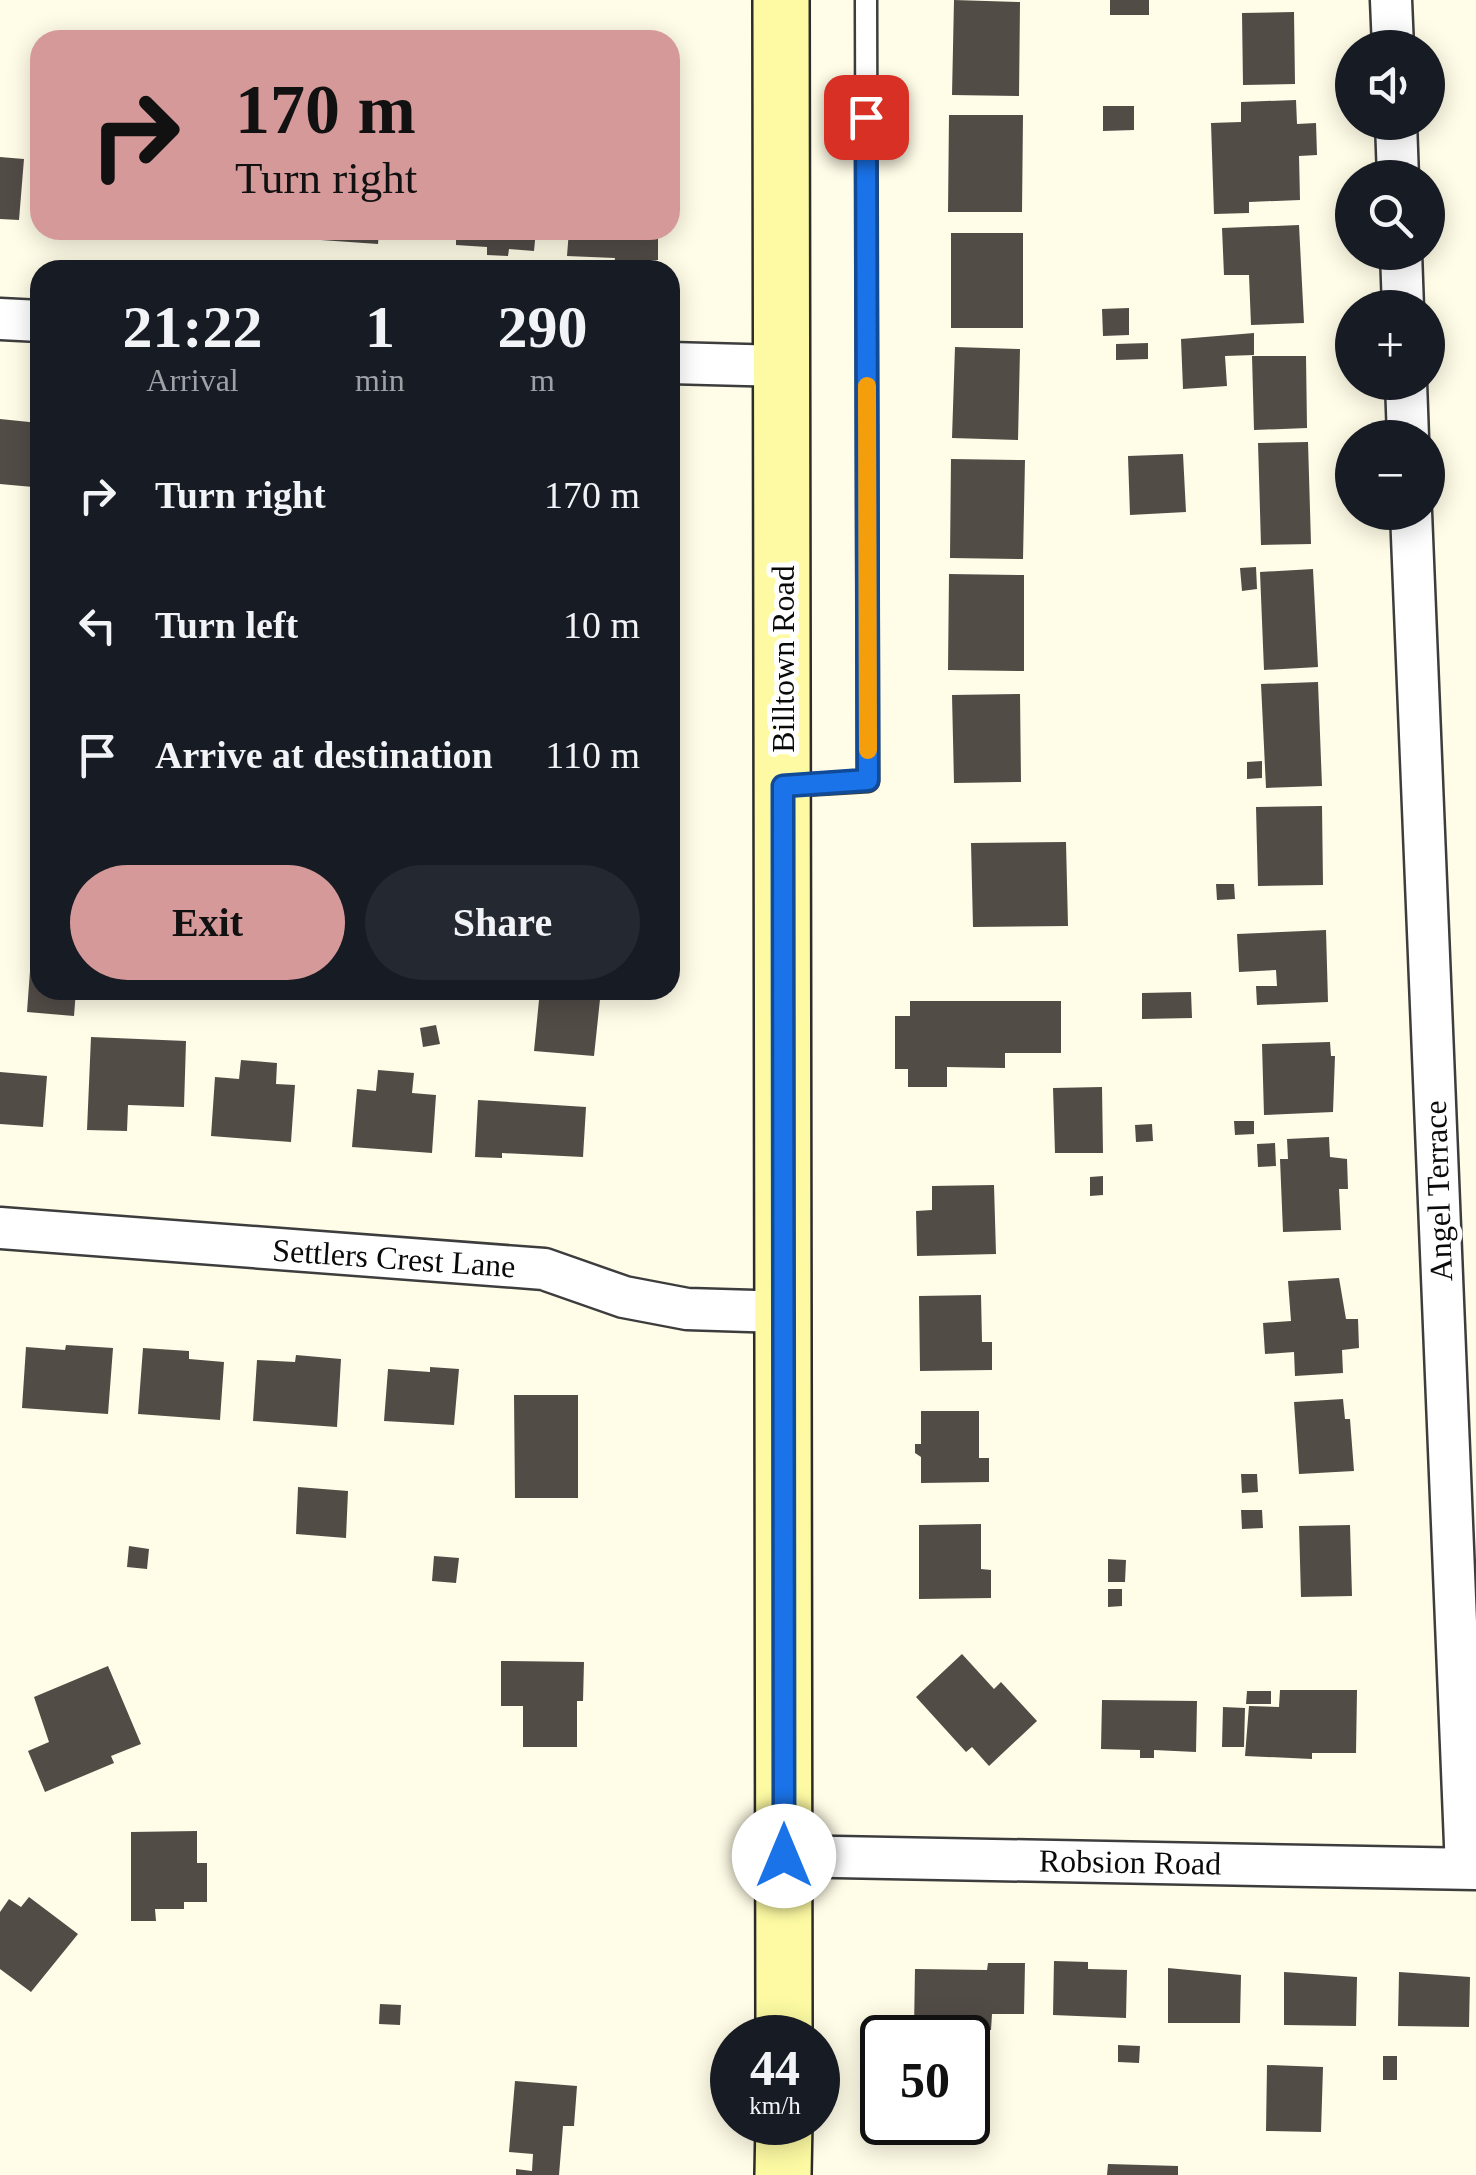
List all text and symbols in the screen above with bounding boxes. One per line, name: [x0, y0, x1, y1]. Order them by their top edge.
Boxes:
map controls: [1335, 30, 1445, 530]
button: sound: [1335, 30, 1445, 140]
icon: right: [70, 70, 200, 200]
text: 170 m: [235, 71, 416, 148]
pin: [824, 75, 909, 160]
icon: arrive: [839, 90, 894, 145]
text: Turn right: [235, 153, 417, 203]
button: search: [1335, 160, 1445, 270]
button: +: [1335, 290, 1445, 400]
text: 21:22: [123, 294, 263, 360]
text: 1: [365, 294, 395, 360]
text: 290: [497, 294, 587, 360]
text: Arrival: [146, 362, 239, 398]
text: min: [355, 362, 405, 398]
text: m: [530, 362, 555, 398]
button: −: [1335, 420, 1445, 530]
icon: right: [70, 468, 125, 523]
text: Turn right: [155, 474, 326, 516]
text: 170 m: [544, 474, 640, 516]
street label: Billtown Road: [765, 565, 801, 753]
icon: left: [70, 598, 125, 653]
text: Turn left: [155, 604, 298, 646]
text: 10 m: [563, 604, 640, 646]
icon: arrive: [70, 728, 125, 783]
text: Arrive at destination: [155, 734, 493, 776]
text: 110 m: [545, 734, 640, 776]
button: Exit: [70, 865, 345, 980]
button: Share: [365, 865, 640, 980]
street label: Angel Terrace: [1417, 1100, 1459, 1282]
street label: Settlers Crest Lane: [271, 1232, 517, 1284]
position arrow: [732, 1804, 836, 1908]
street label: Robsion Road: [1039, 1842, 1221, 1882]
speed limit sign: 50: [860, 2015, 990, 2145]
text: 44: [750, 2040, 800, 2096]
text: km/h: [749, 2092, 801, 2119]

